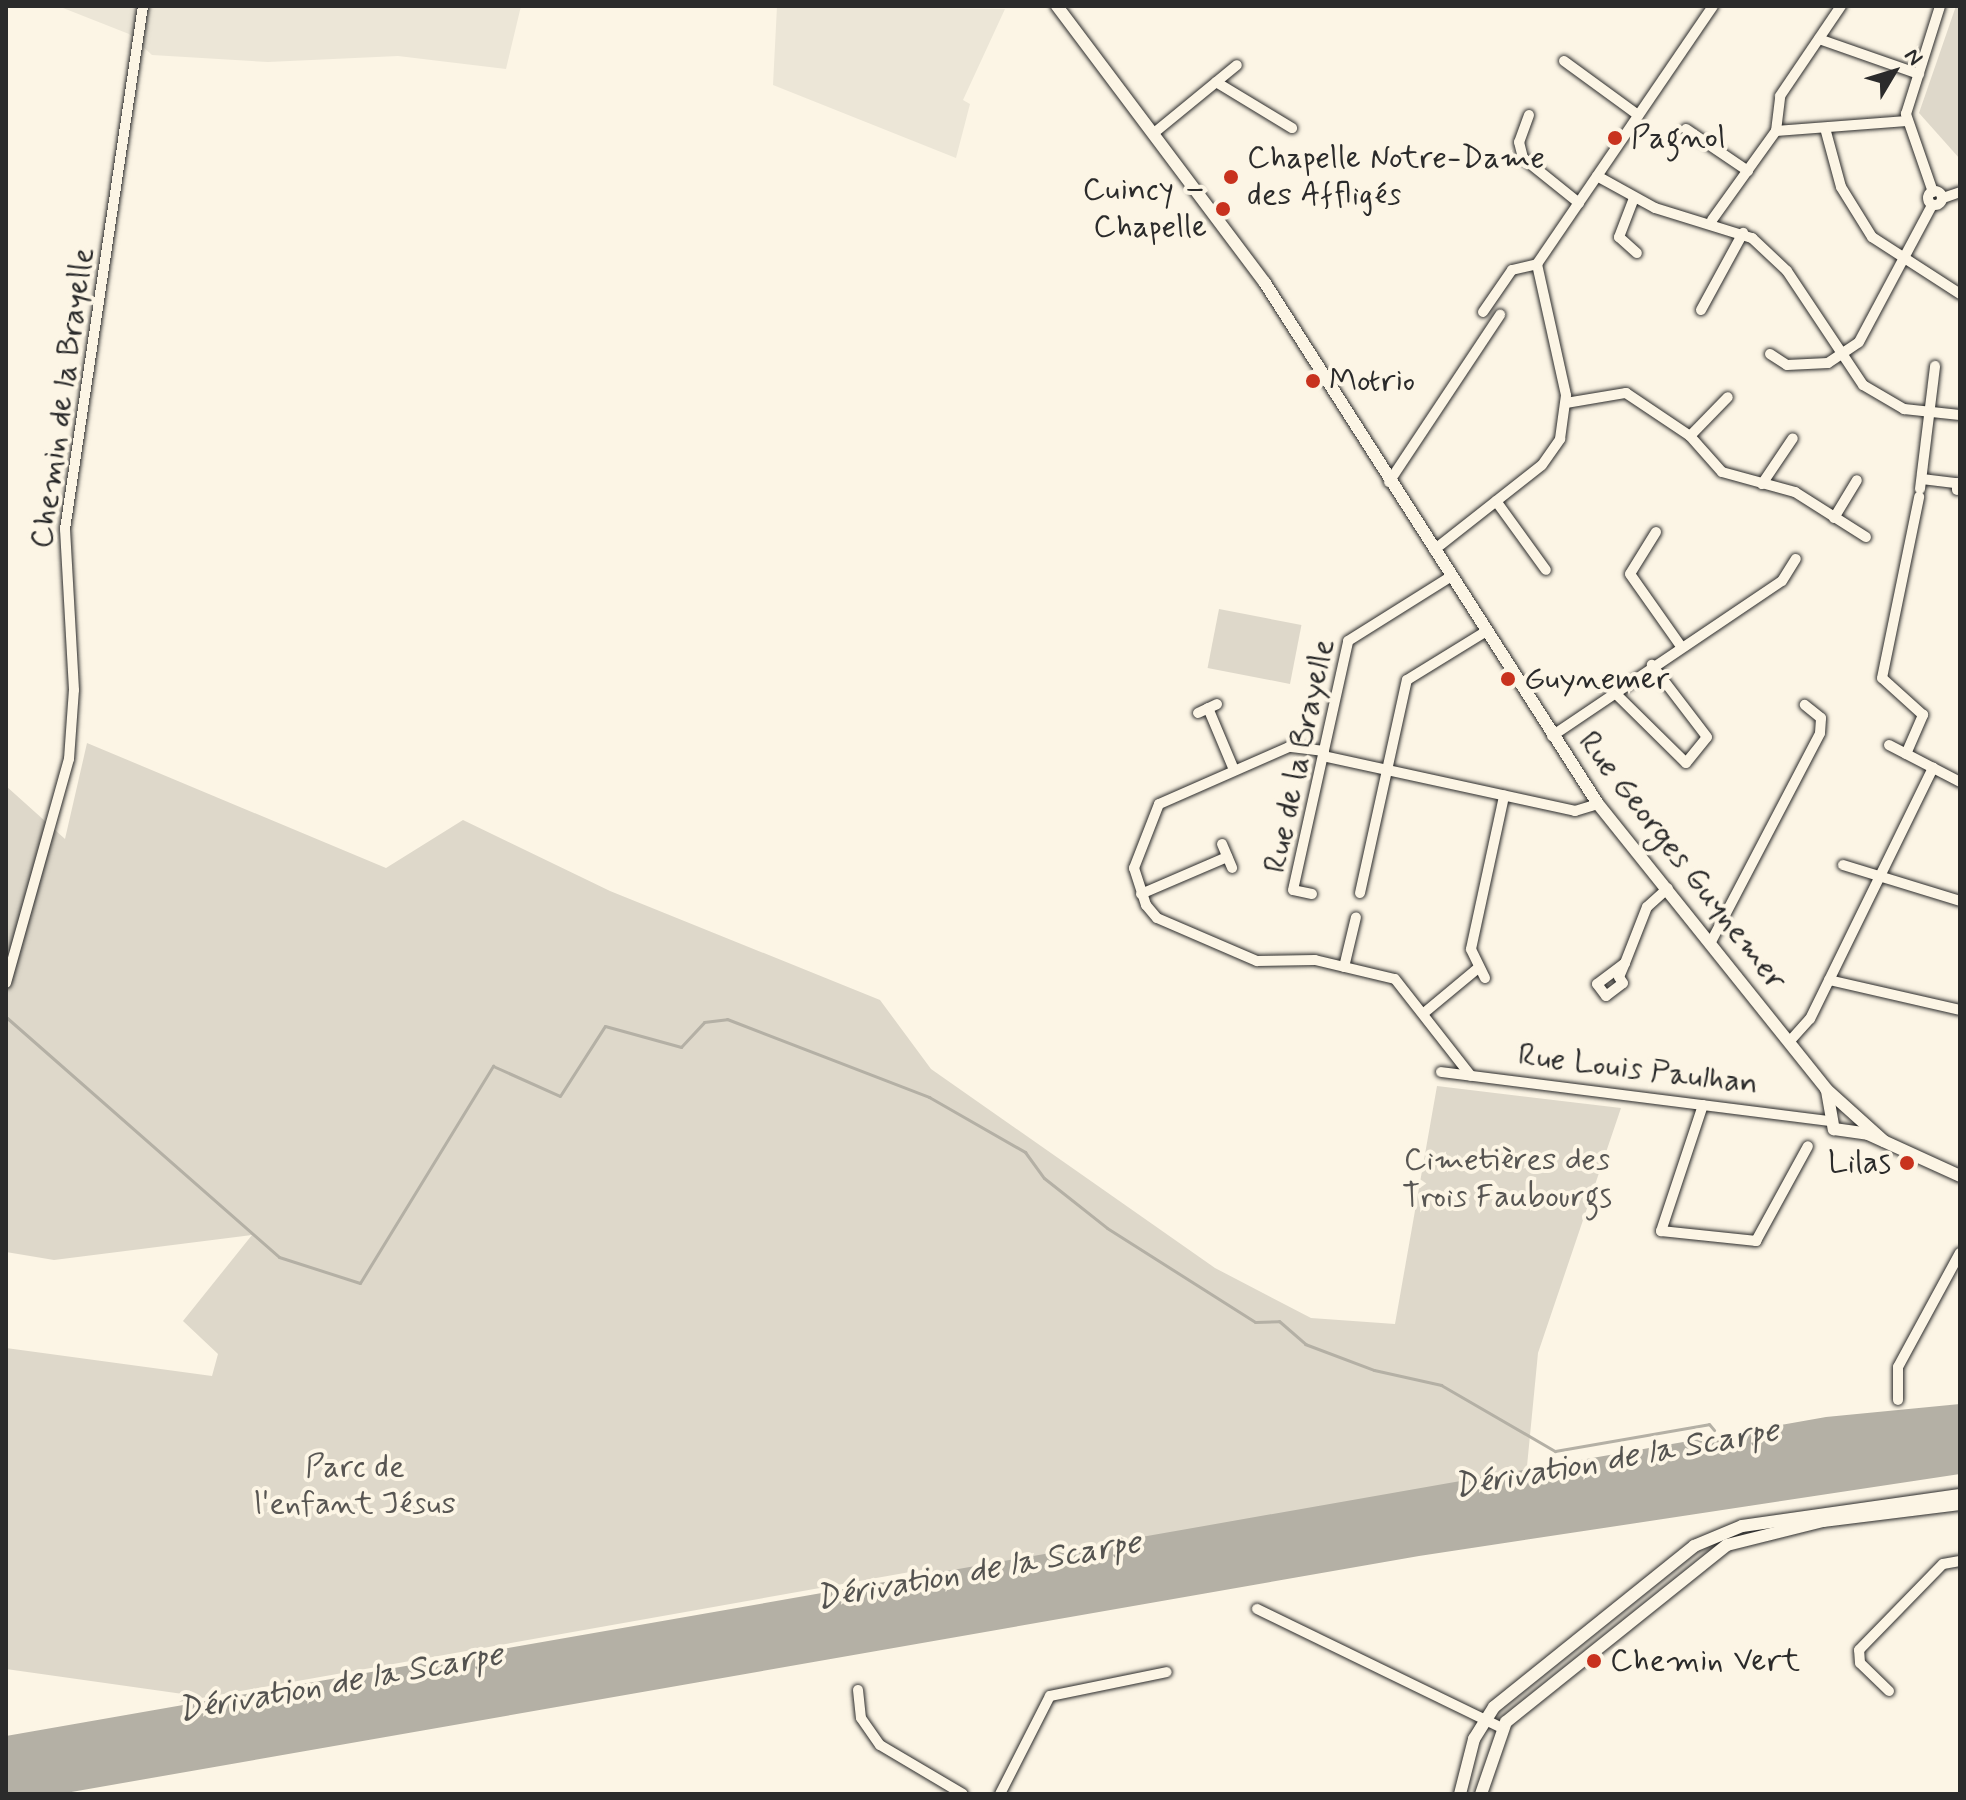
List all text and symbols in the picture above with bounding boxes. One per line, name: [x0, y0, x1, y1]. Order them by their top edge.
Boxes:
north arrow: [1854, 32, 1934, 112]
text: N: [1897, 43, 1928, 72]
place label: Pagnol: [1631, 119, 1726, 157]
marker: Pagnol: [1606, 129, 1624, 147]
place label: Chapelle Notre-Dame des Affligés: [1247, 140, 1540, 215]
marker: Chapelle Notre-Dame des Affligés: [1222, 168, 1240, 186]
place label: Cuincy – Chapelle: [1082, 172, 1207, 247]
marker: Cuincy – Chapelle: [1214, 200, 1232, 218]
street label: Chemin de la Brayelle: [23, 245, 103, 551]
place label: Motrio: [1329, 362, 1415, 400]
marker: Motrio: [1304, 372, 1322, 390]
street label: Rue de la Brayelle: [1256, 636, 1344, 876]
place label: Guynemer: [1524, 660, 1669, 698]
marker: Guynemer: [1499, 670, 1517, 688]
street label: Rue Georges Guynemer: [1569, 724, 1795, 998]
street label: Rue Louis Paulhan: [1519, 1037, 1757, 1103]
park label: Cimetières des Trois Faubourgs: [1403, 1142, 1611, 1217]
place label: Lilas: [1828, 1144, 1891, 1182]
marker: Lilas: [1898, 1154, 1916, 1172]
water label: Dérivation de la Scarpe: [1451, 1410, 1781, 1508]
park label: Parc de l'enfant Jésus: [253, 1449, 457, 1524]
water label: Dérivation de la Scarpe: [813, 1522, 1143, 1620]
water label: Dérivation de la Scarpe: [175, 1634, 505, 1732]
place label: Chemin Vert: [1610, 1642, 1795, 1680]
marker: Chemin Vert: [1585, 1652, 1603, 1670]

